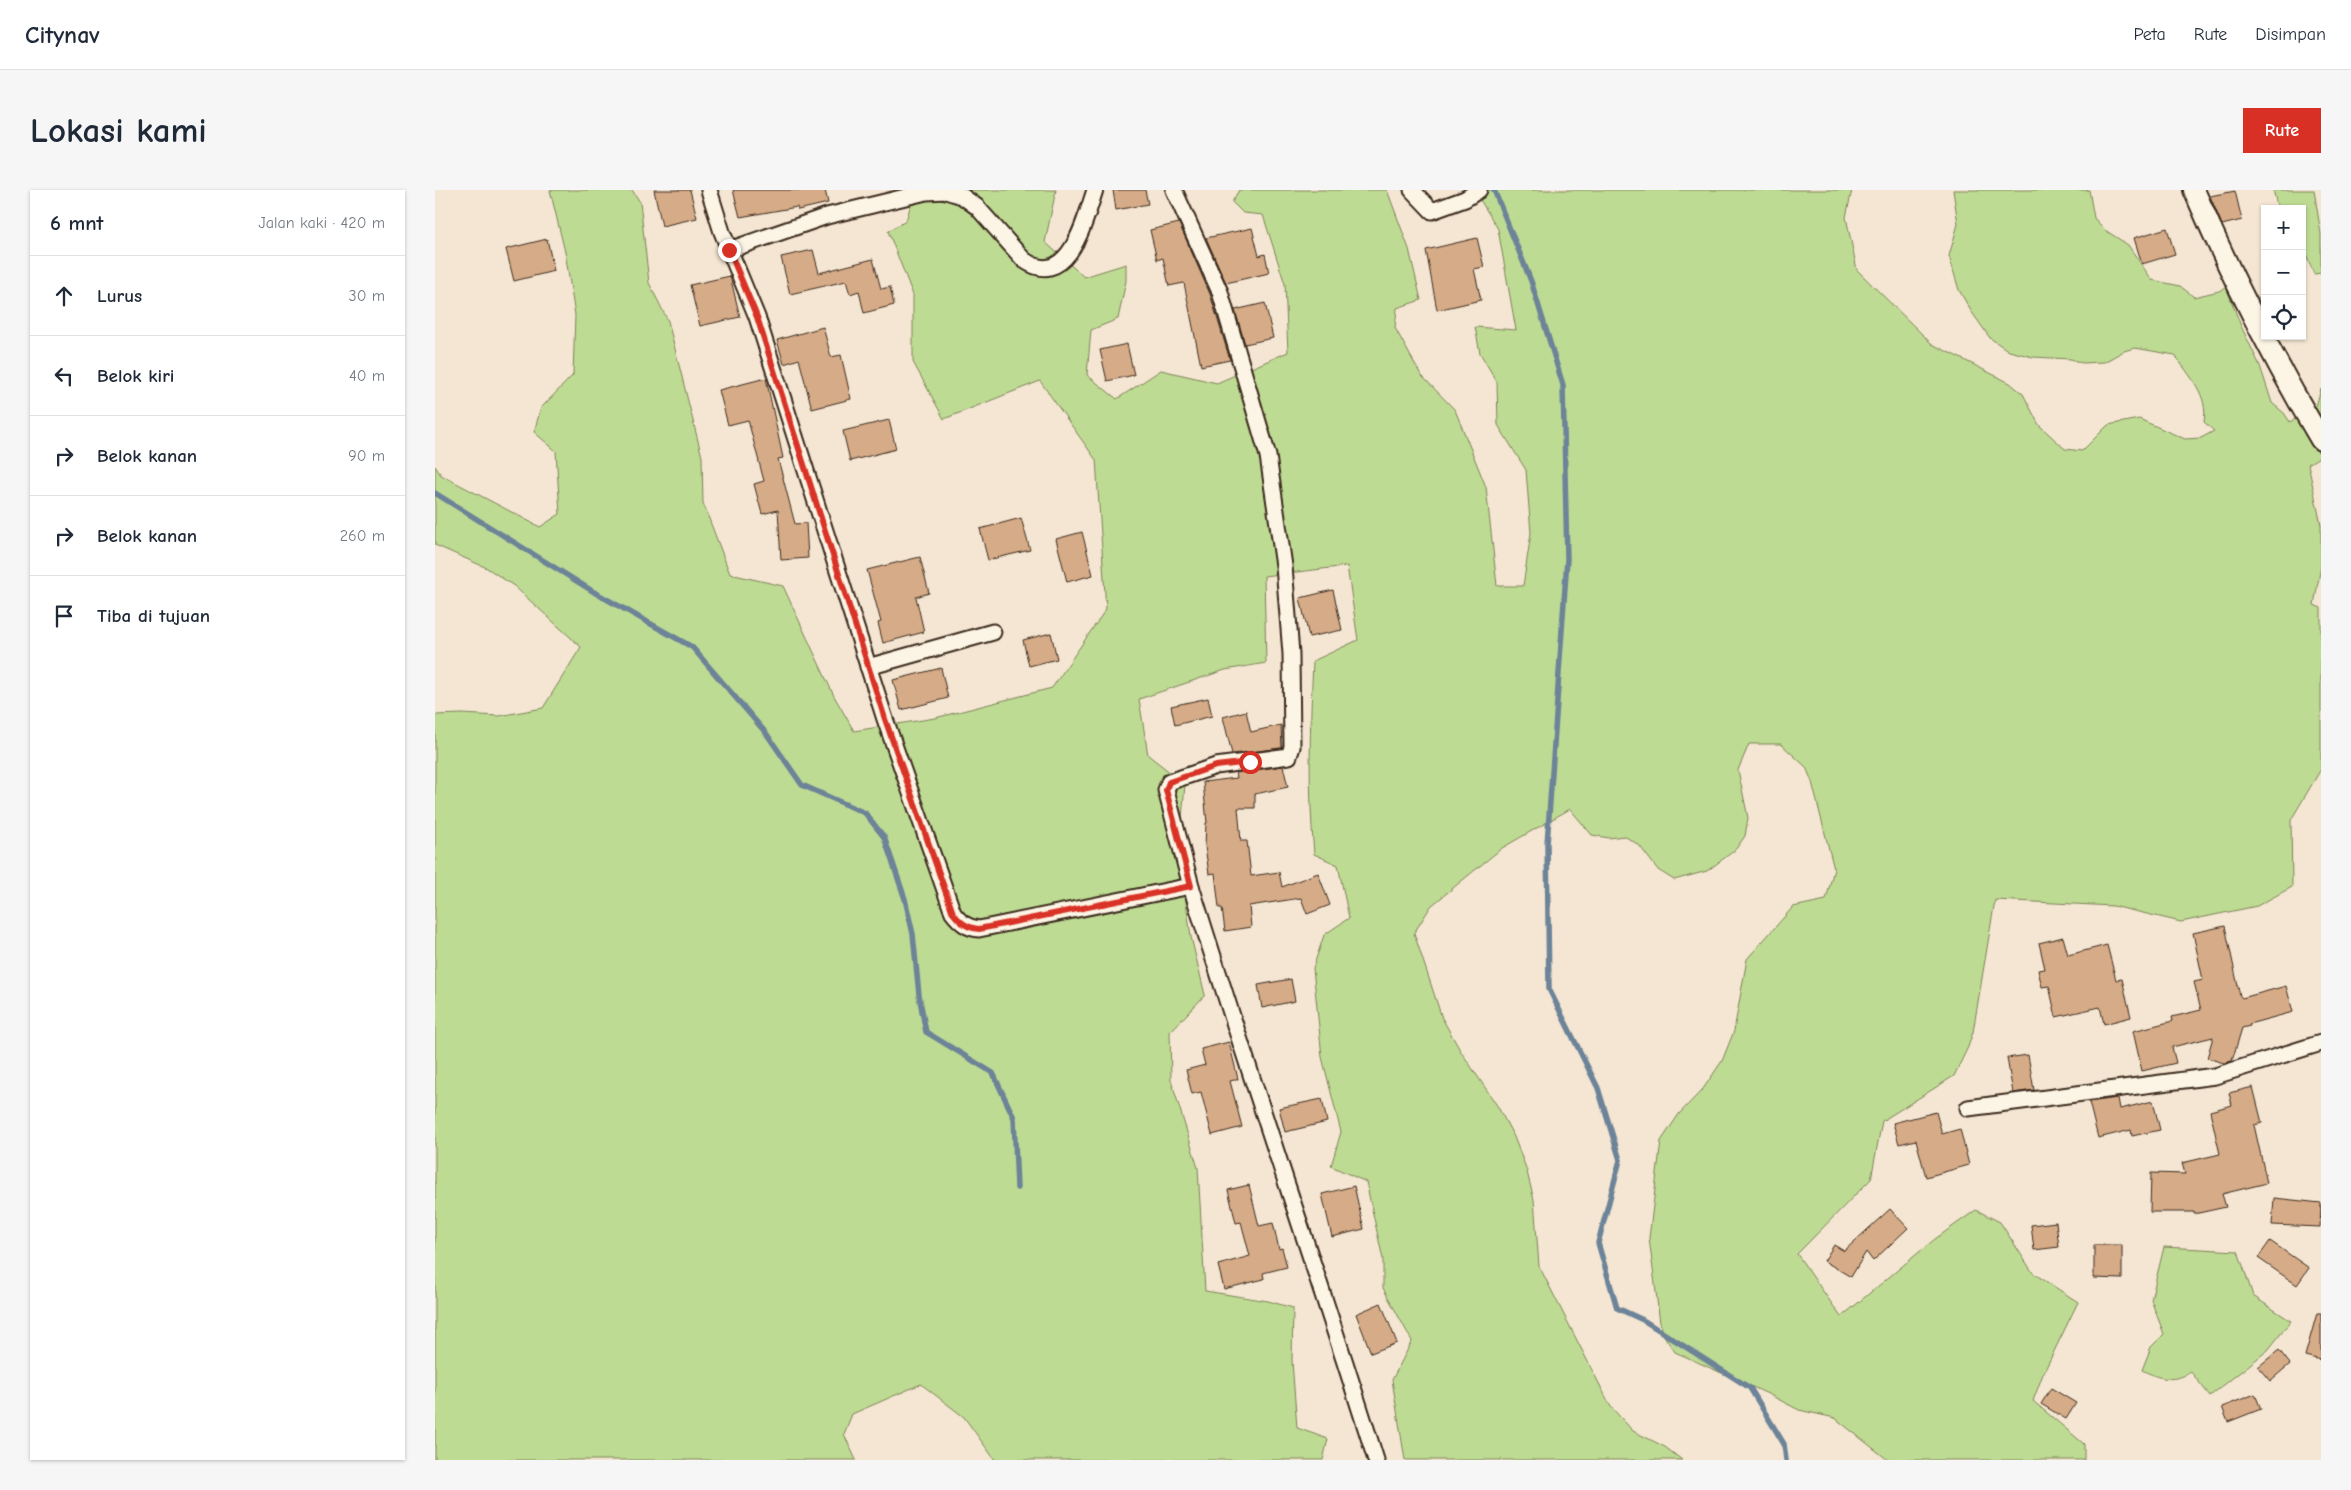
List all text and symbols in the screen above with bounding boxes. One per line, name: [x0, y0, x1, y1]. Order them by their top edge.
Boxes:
text: Citynav: [25, 21, 100, 49]
text: Peta: [2133, 24, 2166, 45]
text: Rute: [2194, 24, 2227, 45]
text: Disimpan: [2255, 24, 2326, 45]
button: Rute: [2243, 108, 2321, 153]
text: Lokasi kami: [30, 110, 207, 151]
map controls: [2261, 205, 2306, 340]
button: +: [2261, 205, 2306, 250]
text: 6 mnt: [50, 211, 103, 235]
text: Jalan kaki · 420 m: [259, 214, 385, 232]
route end: [718, 239, 741, 262]
button: −: [2261, 250, 2306, 295]
icon: ahead: [50, 282, 78, 310]
text: Lurus: [97, 285, 142, 307]
text: 30 m: [349, 287, 385, 305]
button: locate: [2261, 295, 2306, 340]
icon: left: [50, 362, 78, 390]
text: Belok kiri: [97, 365, 174, 387]
text: 40 m: [349, 367, 385, 385]
icon: right: [50, 442, 78, 470]
text: Belok kanan: [97, 445, 197, 467]
text: 90 m: [348, 447, 385, 465]
icon: right: [50, 522, 78, 550]
text: Belok kanan: [97, 525, 197, 547]
text: 260 m: [340, 527, 385, 545]
icon: arrive: [50, 602, 78, 630]
text: Tiba di tujuan: [97, 605, 210, 627]
route start: [1239, 751, 1262, 774]

